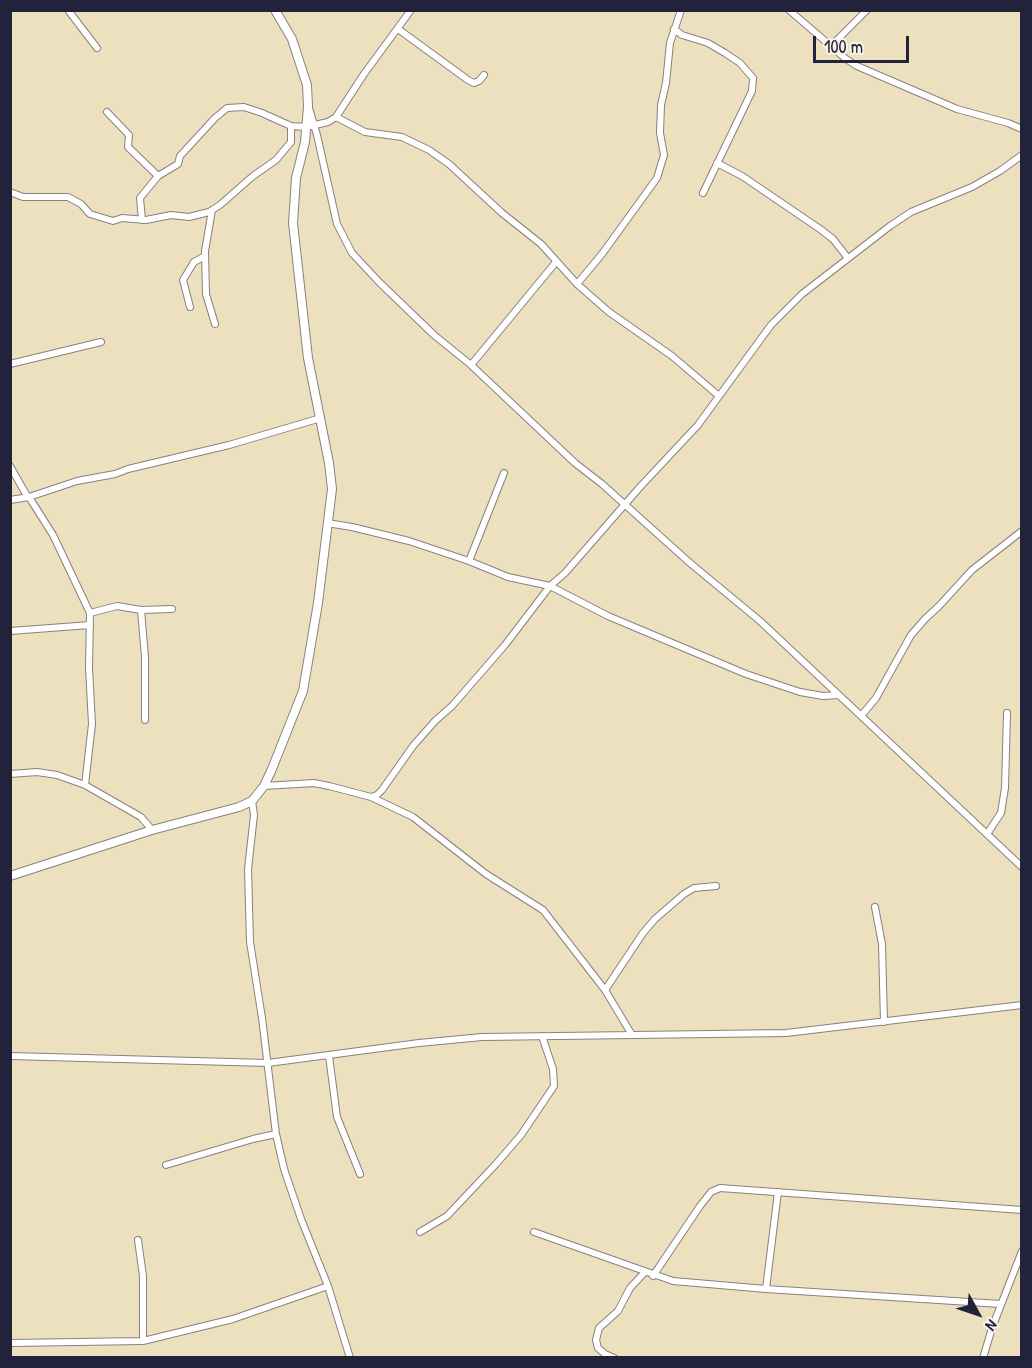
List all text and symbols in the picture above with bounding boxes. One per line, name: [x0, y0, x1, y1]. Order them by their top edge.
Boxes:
scale bar: [816, 24, 912, 62]
text: 100 m: [824, 34, 863, 59]
north arrow: [948, 1284, 1008, 1344]
text: N: [981, 1315, 1003, 1336]

